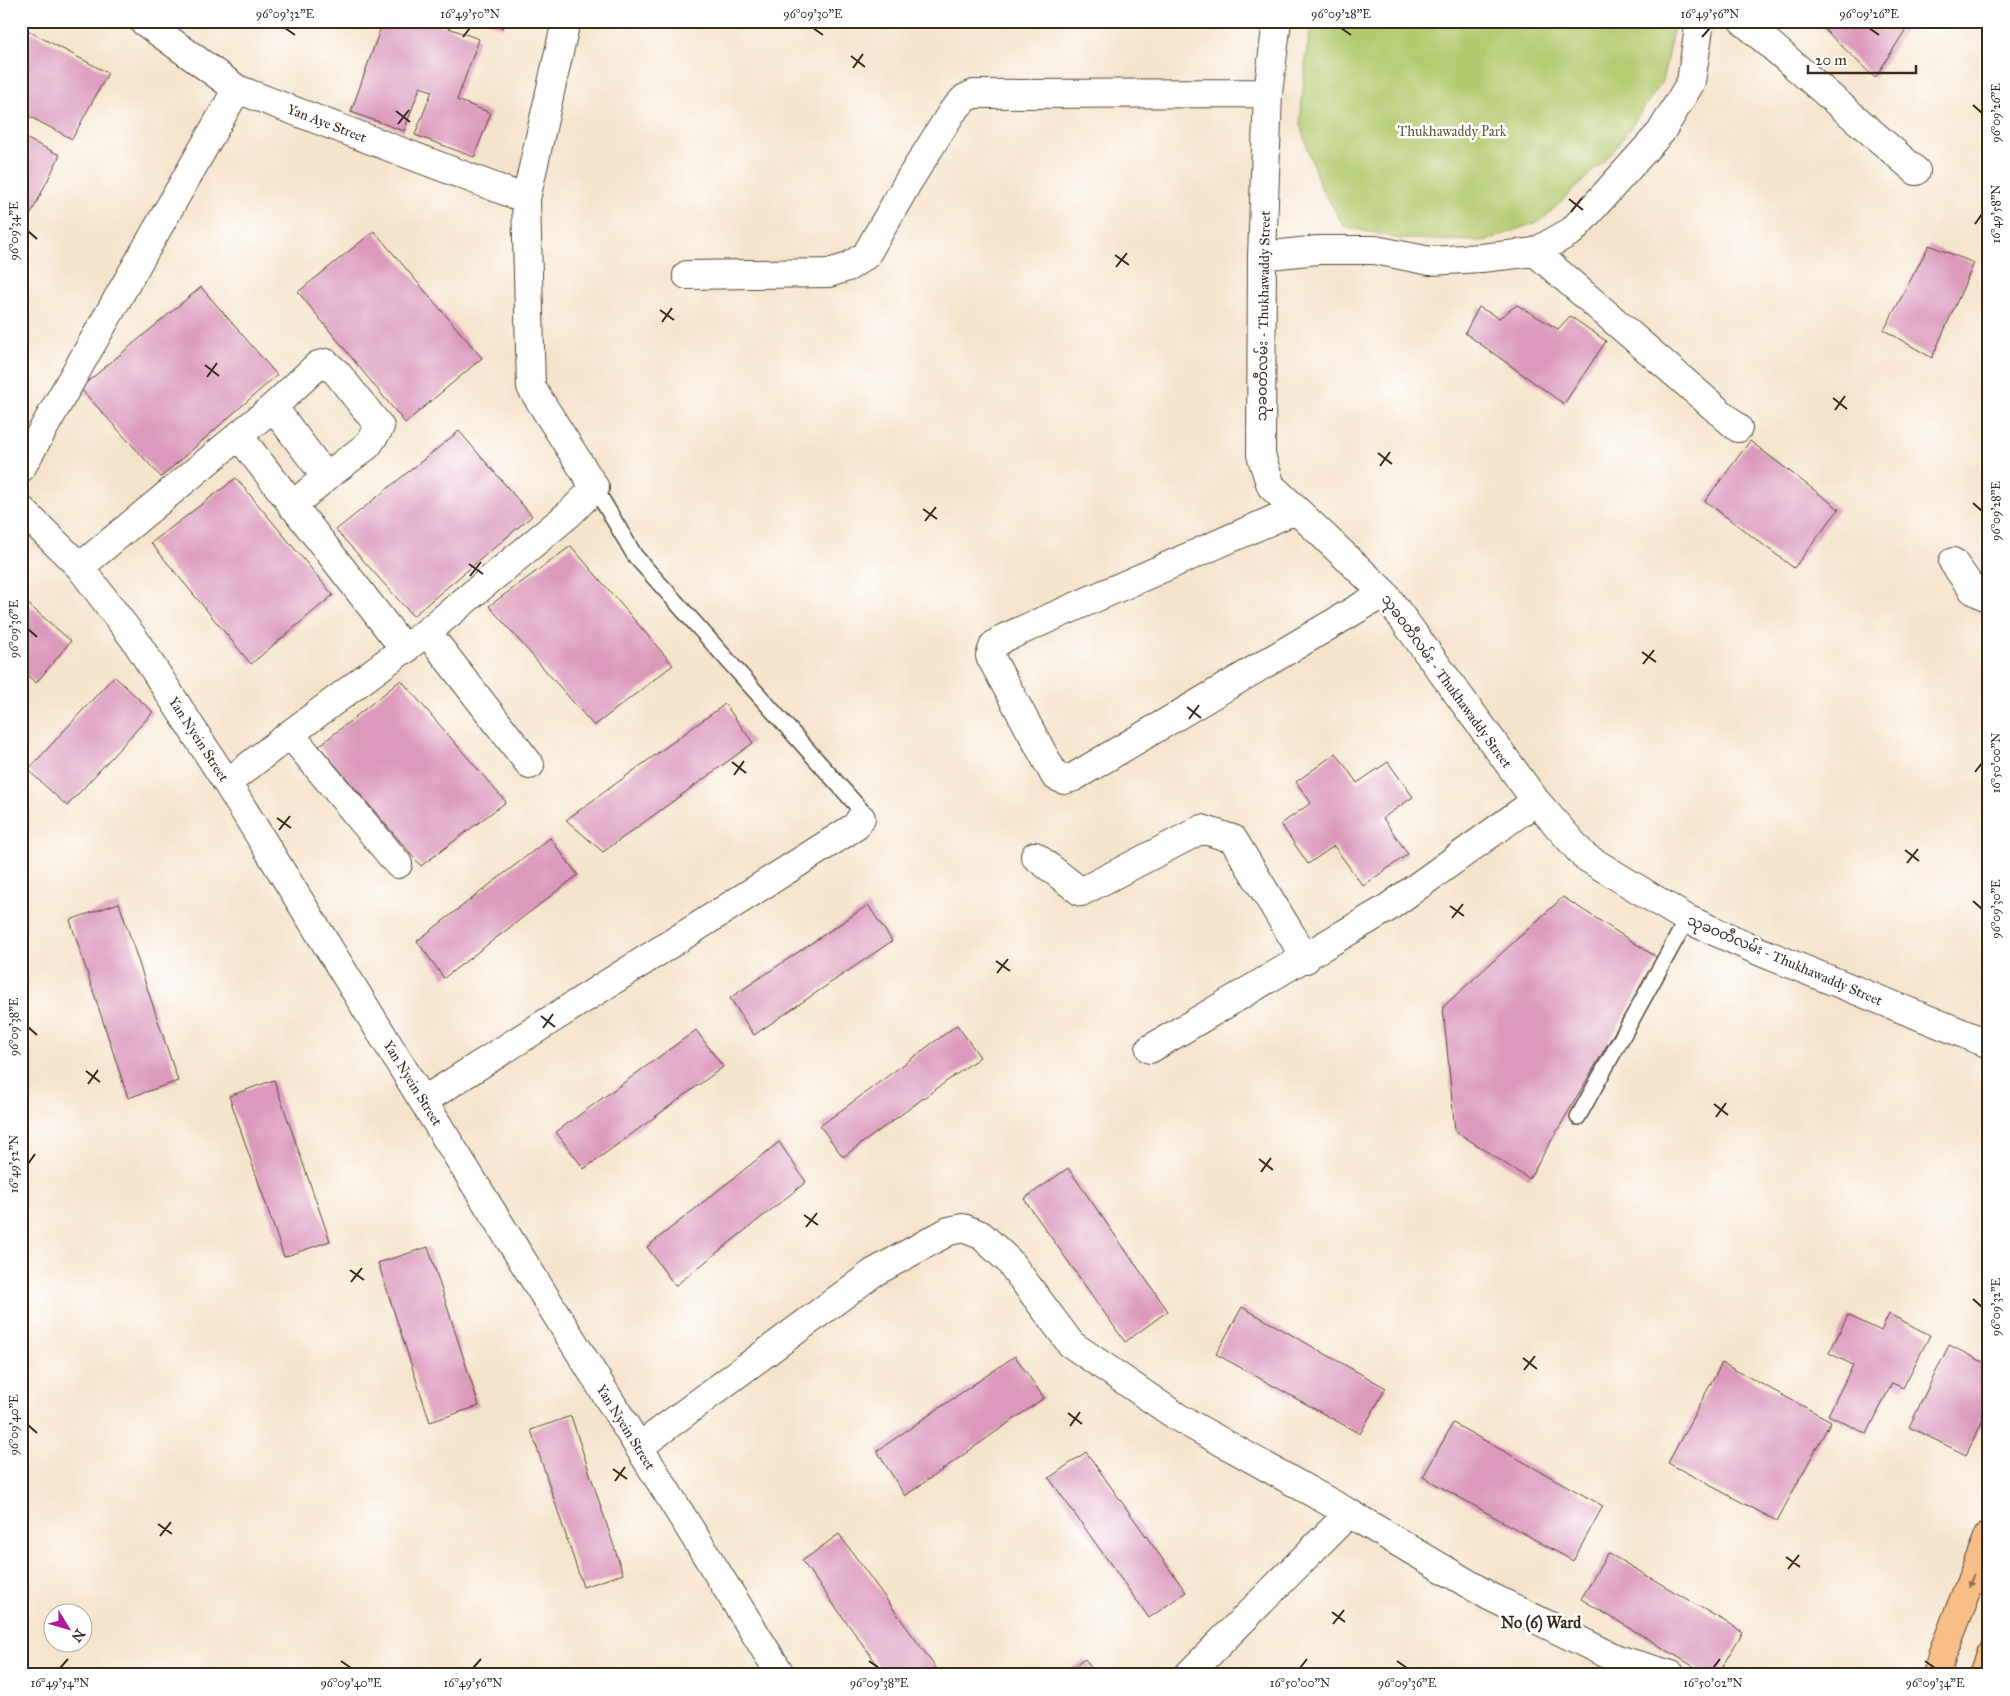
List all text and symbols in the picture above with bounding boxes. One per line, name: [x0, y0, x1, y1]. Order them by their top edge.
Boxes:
text: 96°09'32"E: [256, 7, 315, 21]
text: 16°49'50"N: [440, 7, 500, 21]
text: 96°09'30"E: [783, 7, 843, 21]
text: 96°09'28"E: [1311, 7, 1371, 21]
text: 16°49'56"N: [1681, 7, 1739, 21]
text: 96°09'26"E: [1839, 7, 1899, 21]
scale bar: [1808, 42, 1915, 74]
text: 20 m: [1815, 51, 1847, 69]
text: 96°09'26"E: [1989, 83, 2003, 143]
street label: Yan Aye Street: [285, 101, 369, 146]
park label: Thukhawaddy Park: [1398, 123, 1507, 140]
text: 16°49'58"N: [1989, 184, 2003, 244]
text: 96°09'34"E: [7, 201, 21, 261]
street label: သုခဝတီလမ်း - Thukhawaddy Street: [1251, 211, 1277, 421]
text: 96°09'28"E: [1989, 481, 2003, 541]
street label: သုခဝတီလမ်း - Thukhawaddy Street: [1375, 590, 1517, 773]
text: 96°09'36"E: [7, 599, 21, 658]
street label: Yan Nyein Street: [165, 694, 232, 785]
text: 16°50'00"N: [1989, 733, 2003, 793]
text: 96°09'30"E: [1989, 879, 2003, 939]
street label: သုခဝတီလမ်း - Thukhawaddy Street: [1683, 910, 1886, 1012]
text: 96°09'38"E: [7, 997, 21, 1056]
street label: Yan Nyein Street: [380, 1037, 446, 1129]
text: 16°49'52"N: [7, 1135, 21, 1193]
text: 96°09'32"E: [1989, 1277, 2003, 1336]
street label: Yan Nyein Street: [593, 1381, 659, 1473]
text: 96°09'40"E: [7, 1394, 21, 1456]
one-way arrow: [1966, 1573, 1974, 1588]
north arrow: [42, 1604, 92, 1654]
district label: No (6) Ward: [1501, 1613, 1582, 1633]
text: N: [68, 1626, 88, 1645]
text: 16°49'54"N: [30, 1676, 90, 1690]
text: 96°09'40"E: [320, 1676, 382, 1690]
text: 16°49'56"N: [444, 1676, 502, 1690]
text: 96°09'38"E: [850, 1676, 909, 1690]
text: 16°50'00"N: [1270, 1676, 1330, 1690]
text: 96°09'36"E: [1378, 1676, 1437, 1690]
text: 16°50'02"N: [1683, 1676, 1743, 1690]
text: 96°09'34"E: [1905, 1676, 1965, 1690]

